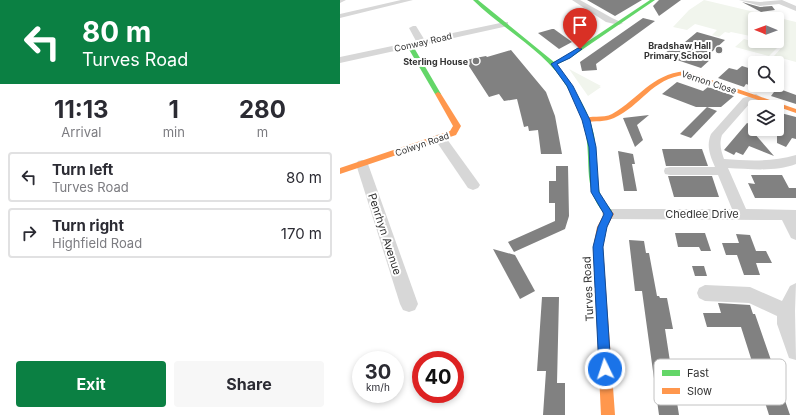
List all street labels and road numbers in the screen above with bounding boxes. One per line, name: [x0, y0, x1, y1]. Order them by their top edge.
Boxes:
street label: Conway Road: [393, 30, 453, 54]
street label: Vernon Close: [680, 68, 738, 96]
street label: Colwyn Road: [394, 130, 450, 158]
street label: Penrhyn Avenue: [365, 191, 405, 277]
street label: Chedlee Drive: [665, 207, 739, 221]
street label: Turves Road: [579, 256, 597, 322]

